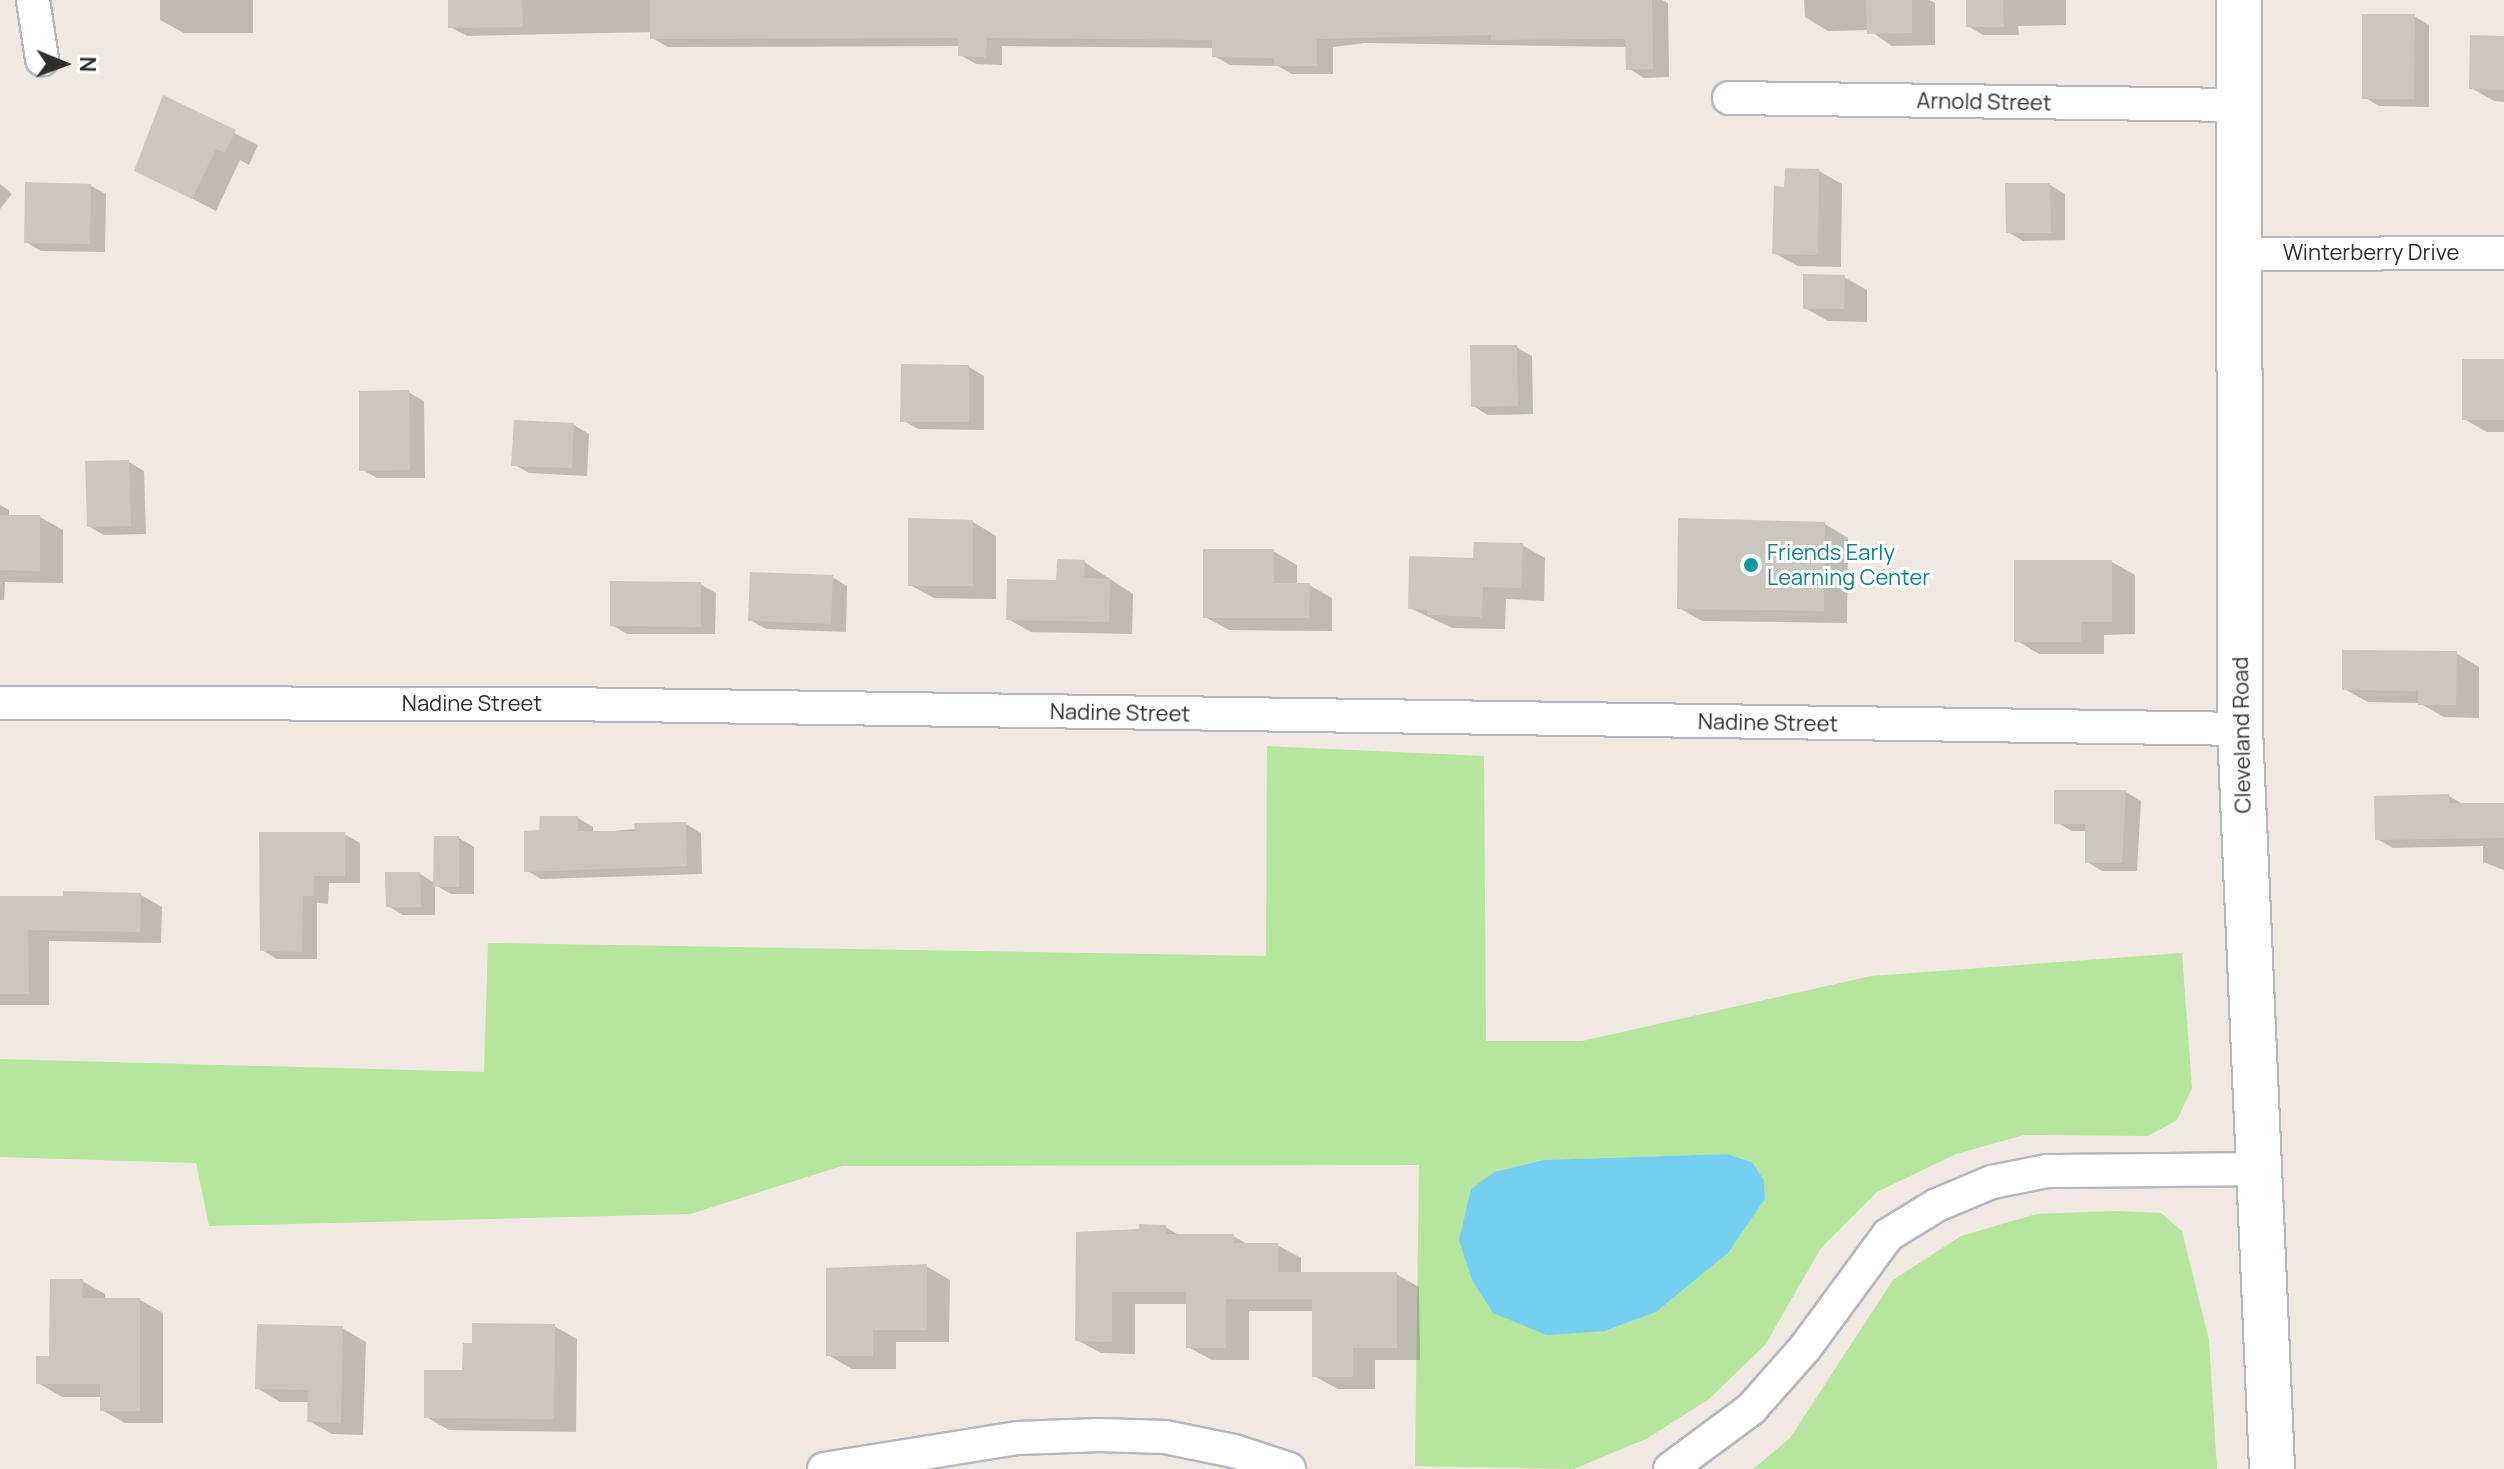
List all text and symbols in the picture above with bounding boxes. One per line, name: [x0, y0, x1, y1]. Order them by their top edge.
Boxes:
north arrow: [24, 24, 104, 104]
text: N: [73, 56, 103, 73]
street label: Arnold Street: [1916, 88, 2052, 116]
street label: Winterberry Drive: [2283, 240, 2459, 266]
place label: Friends Early Learning Center: [1767, 539, 1930, 590]
marker: Friends Early Learning Center: [1742, 556, 1760, 574]
street label: Cleveland Road: [2227, 656, 2257, 814]
street label: Nadine Street: [402, 691, 542, 717]
street label: Nadine Street: [1050, 699, 1190, 727]
street label: Nadine Street: [1698, 709, 1838, 737]

